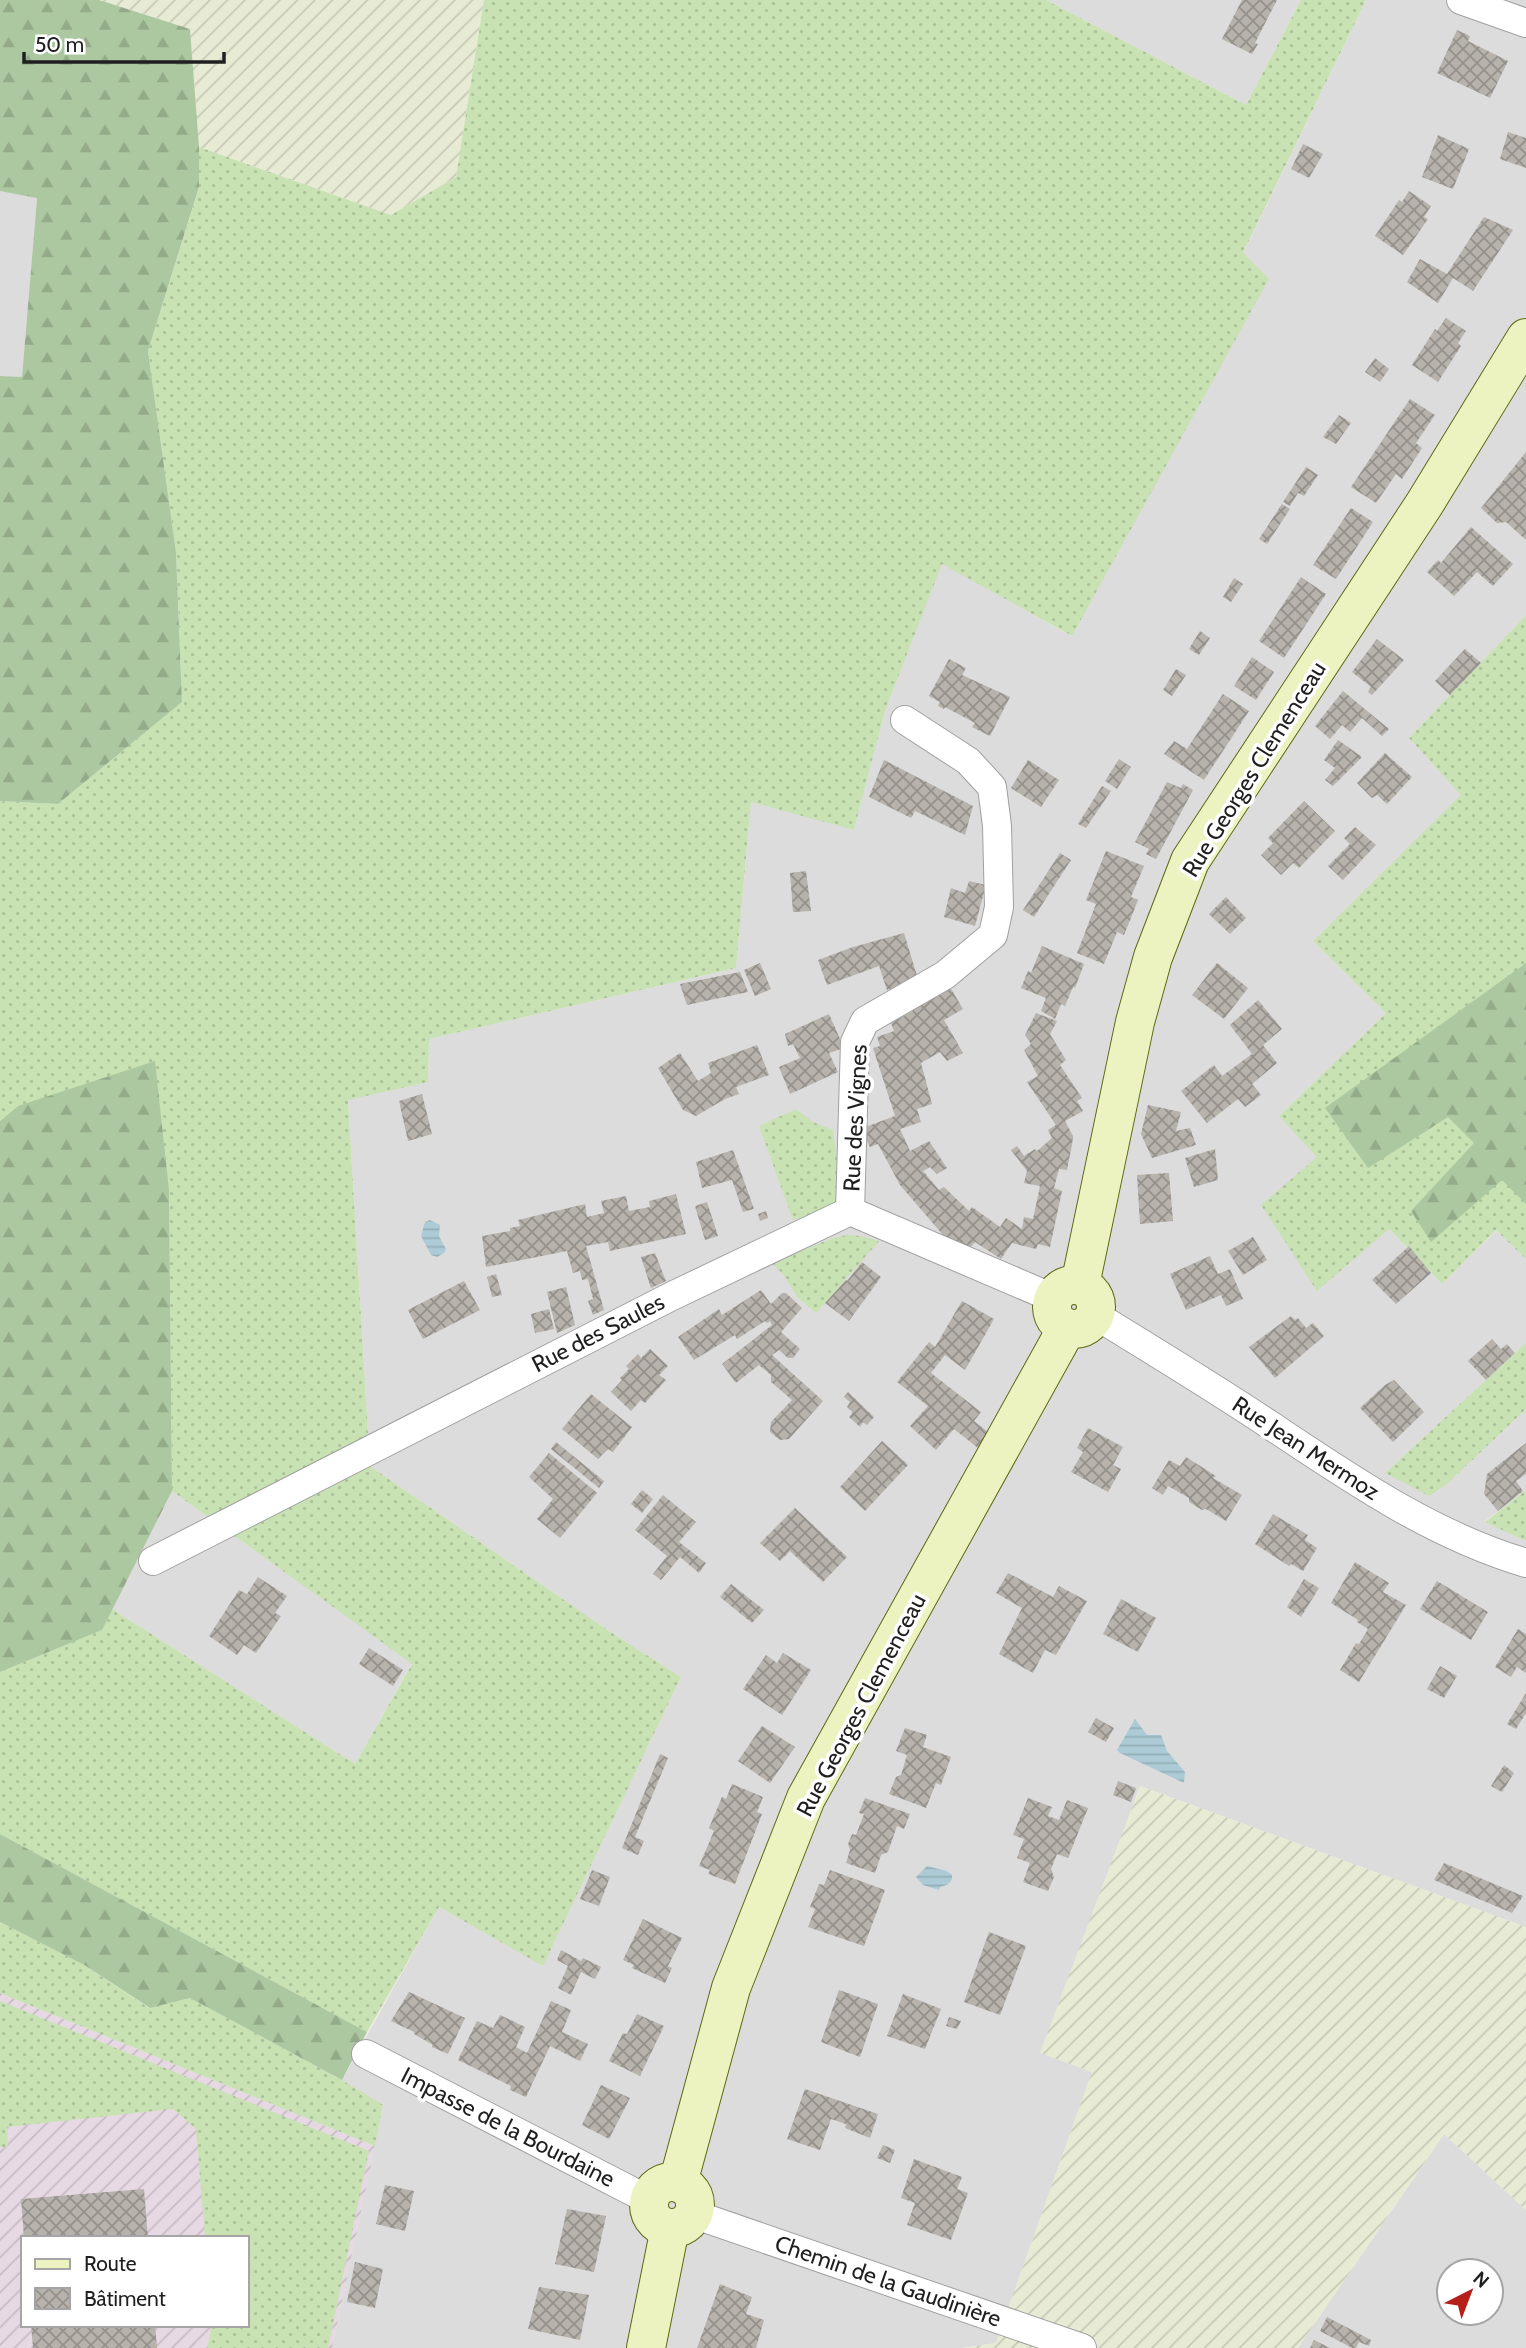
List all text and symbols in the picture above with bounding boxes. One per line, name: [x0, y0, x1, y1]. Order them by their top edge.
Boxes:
scale bar: [24, 21, 224, 65]
text: 50 m: [35, 32, 84, 57]
street label: Rue Georges Clemenceau: [1176, 656, 1332, 882]
street label: Rue des Vignes: [837, 1044, 873, 1192]
street label: Rue des Saules: [527, 1288, 669, 1378]
street label: Rue Jean Mermoz: [1227, 1390, 1385, 1506]
street label: Rue Georges Clemenceau: [790, 1589, 932, 1821]
street label: Impasse de la Bourdaine: [397, 2061, 620, 2193]
street label: Chemin de la Gaudinière: [771, 2229, 1005, 2333]
legend: [21, 2236, 248, 2327]
text: Route: [84, 2251, 137, 2276]
north arrow: [1435, 2257, 1505, 2327]
text: N: [1468, 2267, 1494, 2293]
text: Bâtiment: [84, 2286, 166, 2311]

